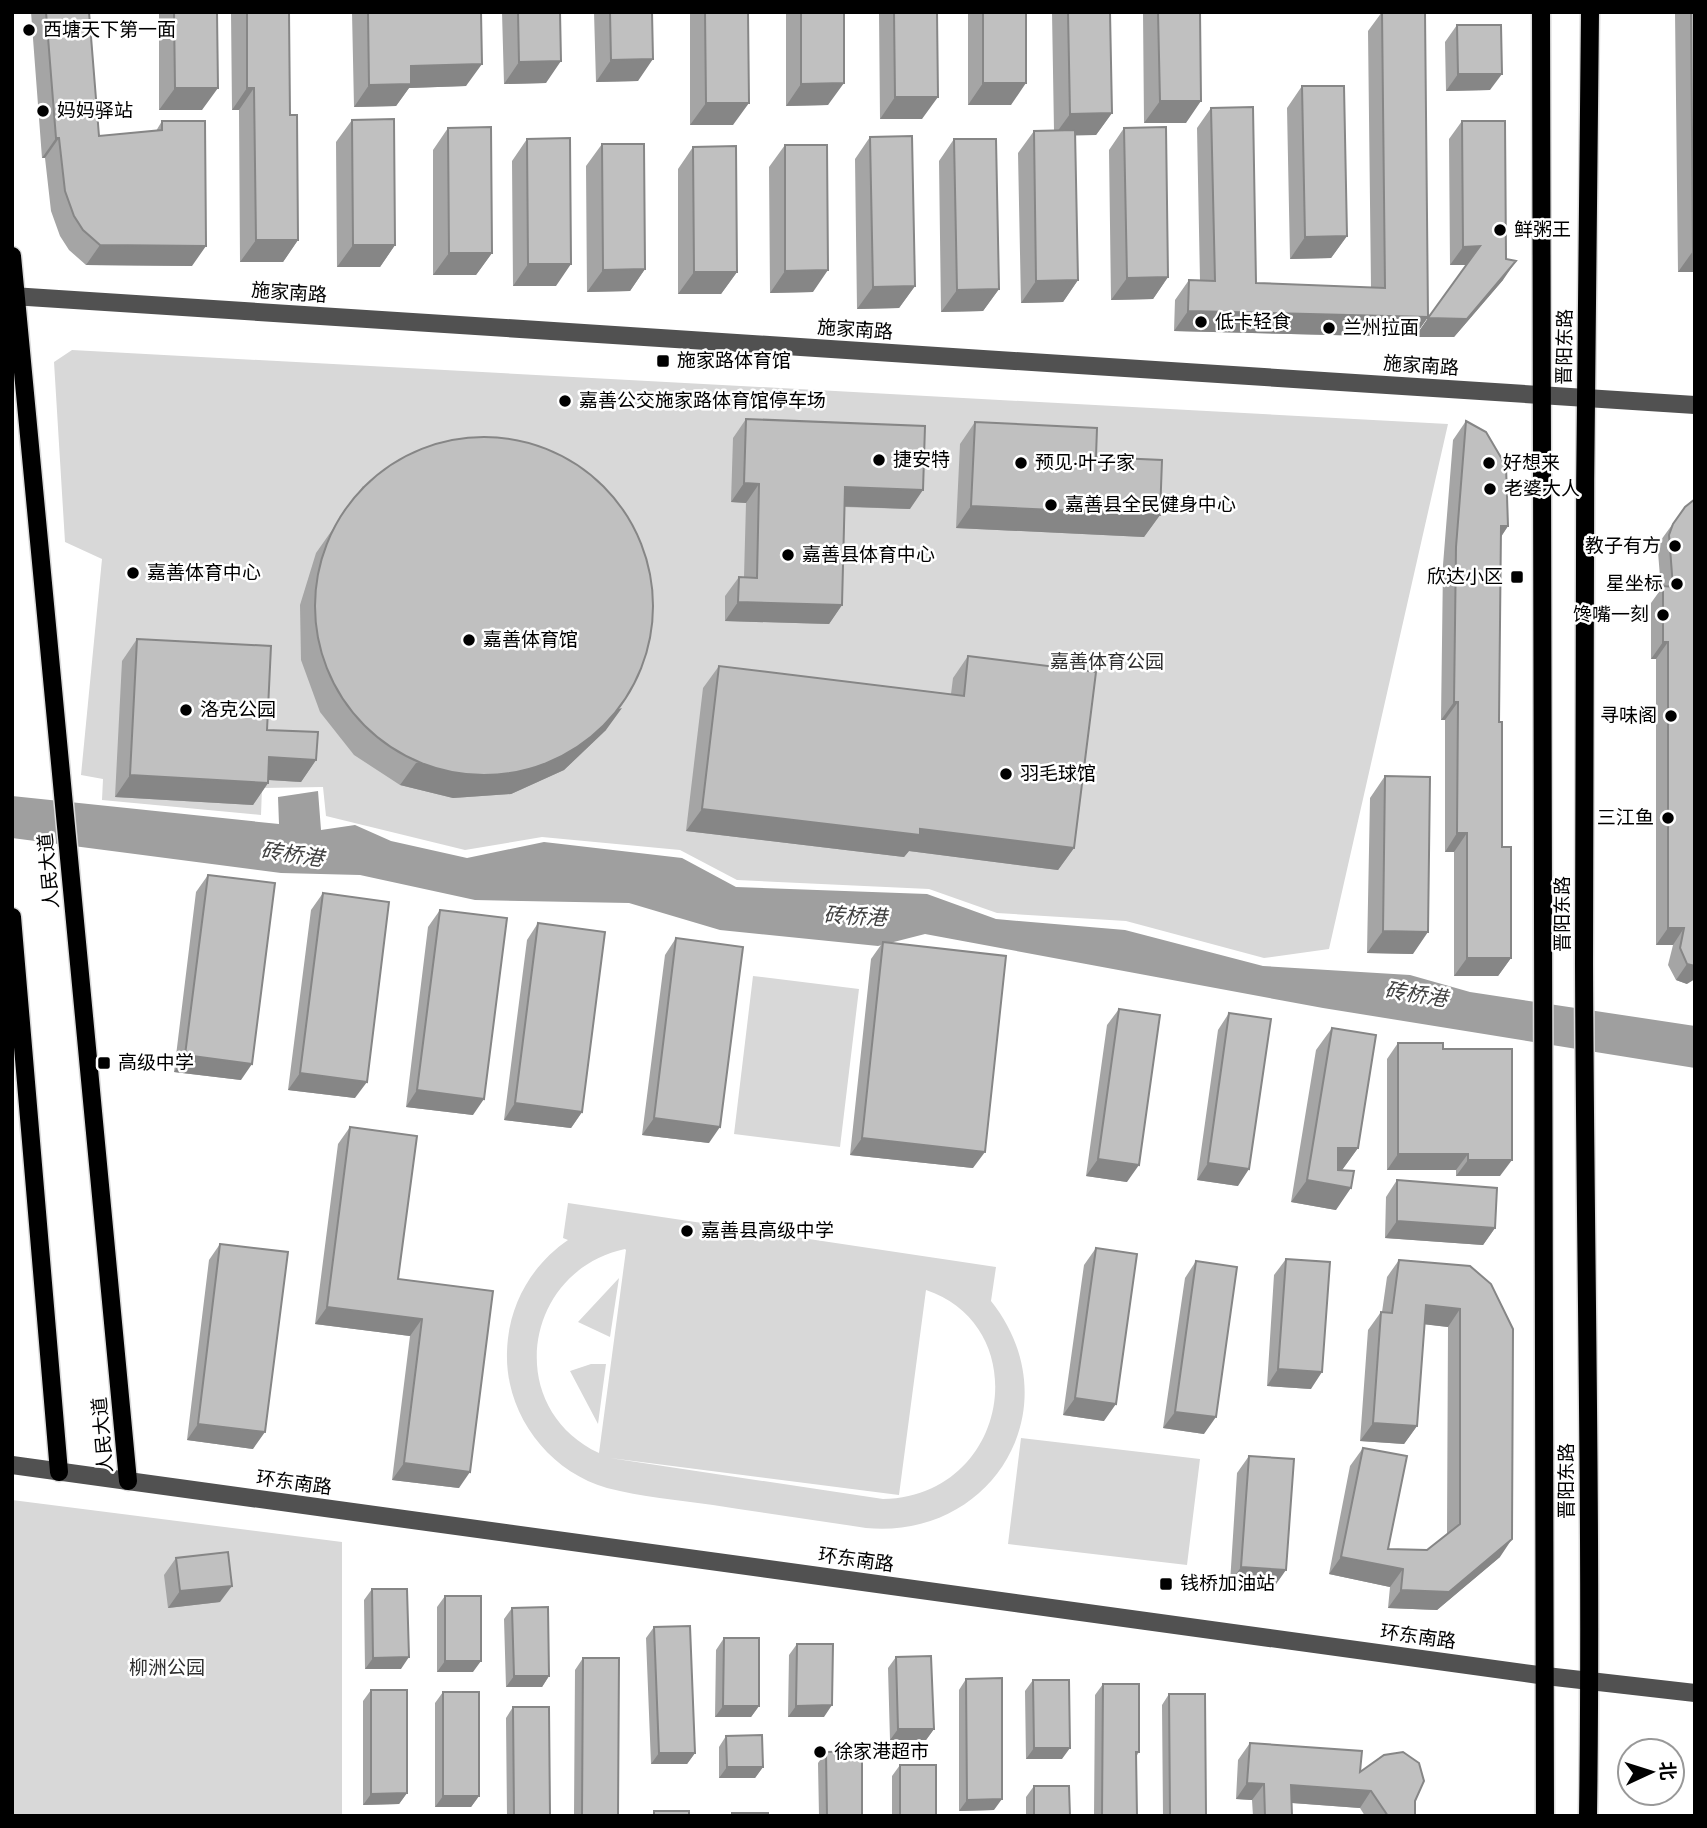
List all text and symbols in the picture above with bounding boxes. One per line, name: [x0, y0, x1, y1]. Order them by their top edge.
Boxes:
place label: 西塘天下第一面: [43, 19, 176, 41]
marker: 西塘天下第一面: [21, 22, 37, 38]
place label: 妈妈驿站: [57, 100, 133, 122]
marker: 妈妈驿站: [35, 103, 51, 119]
place label: 鲜粥王: [1514, 219, 1571, 241]
marker: 鲜粥王: [1492, 222, 1508, 238]
street label: 施家南路: [250, 279, 328, 307]
street label: 晋阳东路: [1553, 309, 1577, 385]
place label: 低卡轻食: [1215, 311, 1291, 333]
marker: 低卡轻食: [1193, 314, 1209, 330]
street label: 施家南路: [816, 316, 894, 344]
place label: 兰州拉面: [1343, 317, 1419, 339]
marker: 兰州拉面: [1321, 320, 1337, 336]
place label: 施家路体育馆: [677, 350, 791, 372]
street label: 施家南路: [1382, 352, 1460, 380]
marker: 施家路体育馆: [655, 353, 671, 369]
place label: 嘉善公交施家路体育馆停车场: [579, 390, 826, 412]
marker: 嘉善公交施家路体育馆停车场: [557, 393, 573, 409]
place label: 捷安特: [893, 449, 950, 471]
marker: 捷安特: [871, 452, 887, 468]
place label: 预见·叶子家: [1035, 452, 1135, 474]
place label: 好想来: [1503, 452, 1560, 474]
marker: 预见·叶子家: [1013, 455, 1029, 471]
marker: 好想来: [1481, 455, 1497, 471]
place label: 老婆大人: [1504, 478, 1580, 500]
marker: 老婆大人: [1482, 481, 1498, 497]
place label: 嘉善县全民健身中心: [1065, 494, 1236, 516]
marker: 嘉善县全民健身中心: [1043, 497, 1059, 513]
place label: 教子有方: [1585, 535, 1661, 557]
marker: 教子有方: [1667, 538, 1683, 554]
place label: 嘉善县体育中心: [802, 544, 935, 566]
marker: 嘉善县体育中心: [780, 547, 796, 563]
place label: 嘉善体育中心: [147, 562, 261, 584]
marker: 嘉善体育中心: [125, 565, 141, 581]
place label: 欣达小区: [1427, 566, 1503, 588]
marker: 欣达小区: [1509, 569, 1525, 585]
place label: 星坐标: [1606, 573, 1663, 595]
marker: 星坐标: [1669, 576, 1685, 592]
place label: 馋嘴一刻: [1573, 604, 1649, 626]
marker: 馋嘴一刻: [1655, 607, 1671, 623]
place label: 嘉善体育馆: [483, 629, 578, 651]
marker: 嘉善体育馆: [461, 632, 477, 648]
park label: 嘉善体育公园: [1050, 651, 1164, 673]
place label: 洛克公园: [200, 699, 276, 721]
marker: 洛克公园: [178, 702, 194, 718]
place label: 寻味阁: [1600, 705, 1657, 727]
marker: 寻味阁: [1663, 708, 1679, 724]
place label: 羽毛球馆: [1020, 763, 1096, 785]
marker: 羽毛球馆: [998, 766, 1014, 782]
place label: 三江鱼: [1597, 807, 1654, 829]
marker: 三江鱼: [1660, 810, 1676, 826]
street label: 人民大道: [35, 832, 63, 910]
water label: 砖桥港: [259, 838, 328, 872]
street label: 晋阳东路: [1552, 876, 1574, 952]
water label: 砖桥港: [823, 903, 890, 931]
water label: 砖桥港: [1383, 978, 1452, 1013]
place label: 高级中学: [118, 1052, 194, 1074]
marker: 高级中学: [96, 1055, 112, 1071]
place label: 嘉善县高级中学: [701, 1220, 834, 1242]
marker: 嘉善县高级中学: [679, 1223, 695, 1239]
street label: 人民大道: [89, 1396, 117, 1474]
street label: 晋阳东路: [1556, 1443, 1578, 1519]
street label: 环东南路: [255, 1467, 333, 1499]
street label: 环东南路: [817, 1544, 895, 1576]
place label: 钱桥加油站: [1180, 1573, 1275, 1595]
marker: 钱桥加油站: [1158, 1576, 1174, 1592]
street label: 环东南路: [1379, 1621, 1457, 1653]
park label: 柳洲公园: [129, 1657, 205, 1679]
north arrow: [1616, 1737, 1686, 1807]
place label: 徐家港超市: [834, 1741, 929, 1763]
marker: 徐家港超市: [812, 1744, 828, 1760]
text: 北: [1655, 1761, 1679, 1781]

